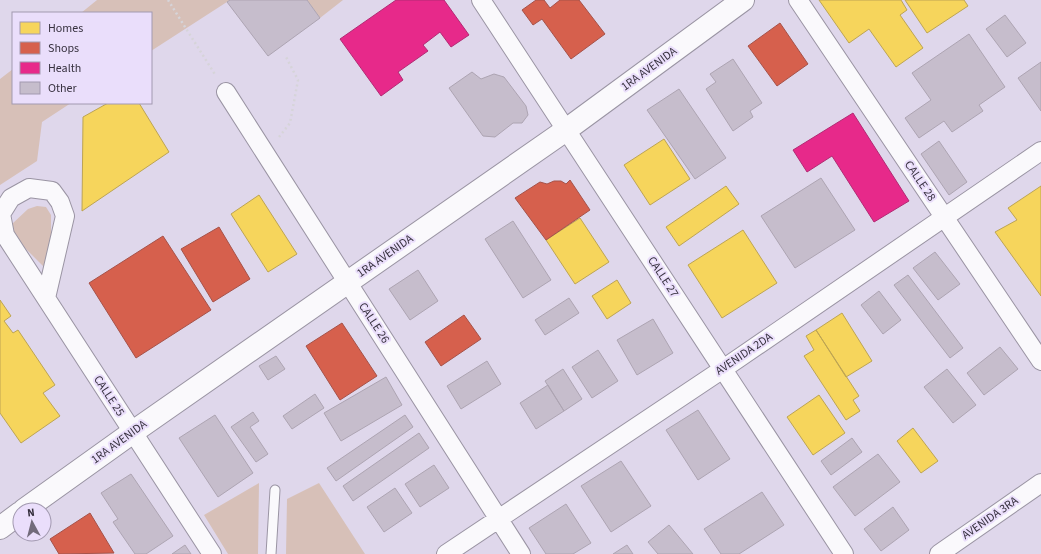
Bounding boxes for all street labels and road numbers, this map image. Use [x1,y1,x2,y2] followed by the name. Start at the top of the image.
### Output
[618,43,681,95] street label: 1RA AVENIDA
[900,157,940,205] street label: CALLE 28
[353,230,417,282] street label: 1RA AVENIDA
[643,253,683,301] street label: CALLE 27
[354,299,394,347] street label: CALLE 26
[712,328,776,379] street label: AVENIDA 2DA
[89,372,129,420] street label: CALLE 25
[88,416,151,468] street label: 1RA AVENIDA
[958,492,1022,544] street label: AVENIDA 3RA

